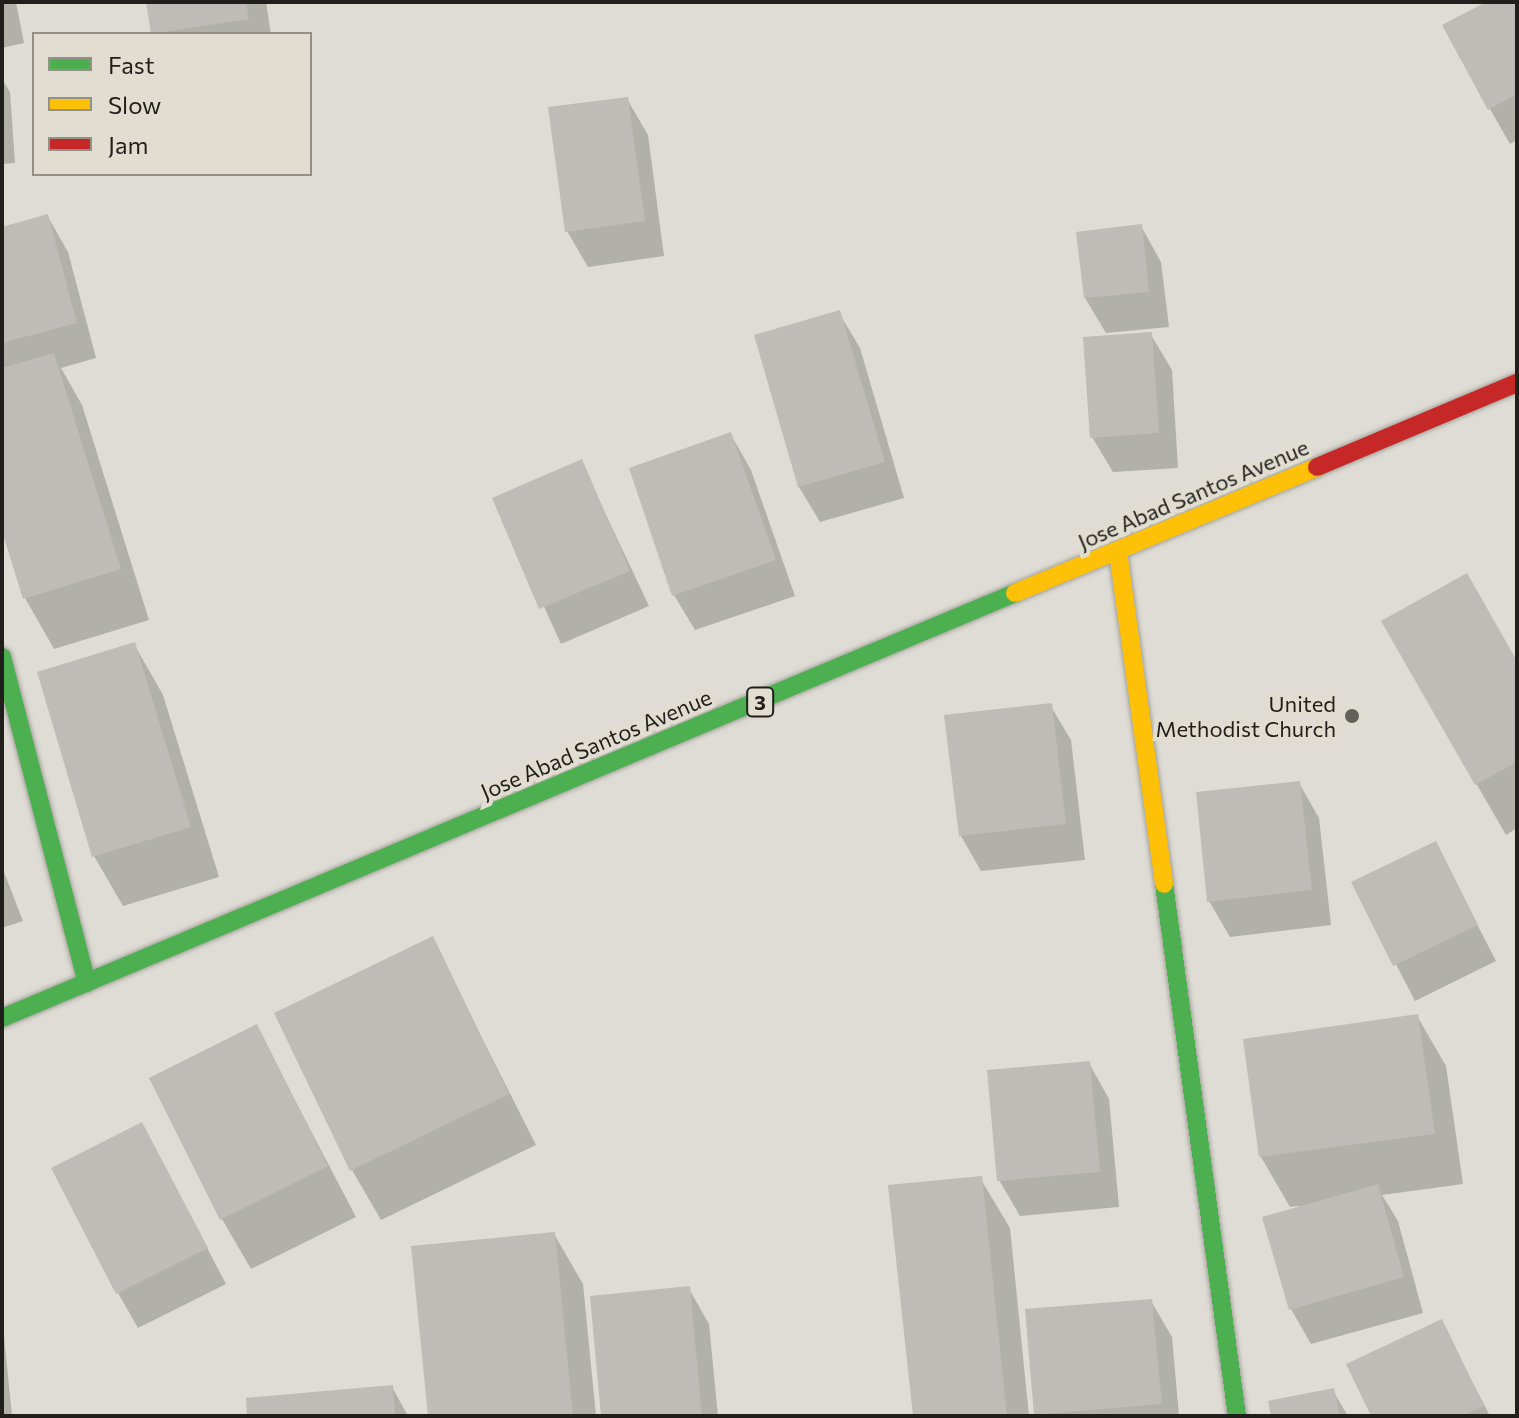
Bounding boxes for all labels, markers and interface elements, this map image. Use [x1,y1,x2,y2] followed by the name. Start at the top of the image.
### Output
[32,32,312,176] legend
[108,50,155,79] text: Fast
[108,90,161,119] text: Slow
[108,130,148,159] text: Jam
[1074,433,1312,555] street label: Jose Abad Santos Avenue
[477,683,715,805] street label: Jose Abad Santos Avenue
[746,686,774,718] road number: 3
[1155,690,1336,742] place label: United Methodist Church
[1343,707,1361,725] marker: United Methodist Church

